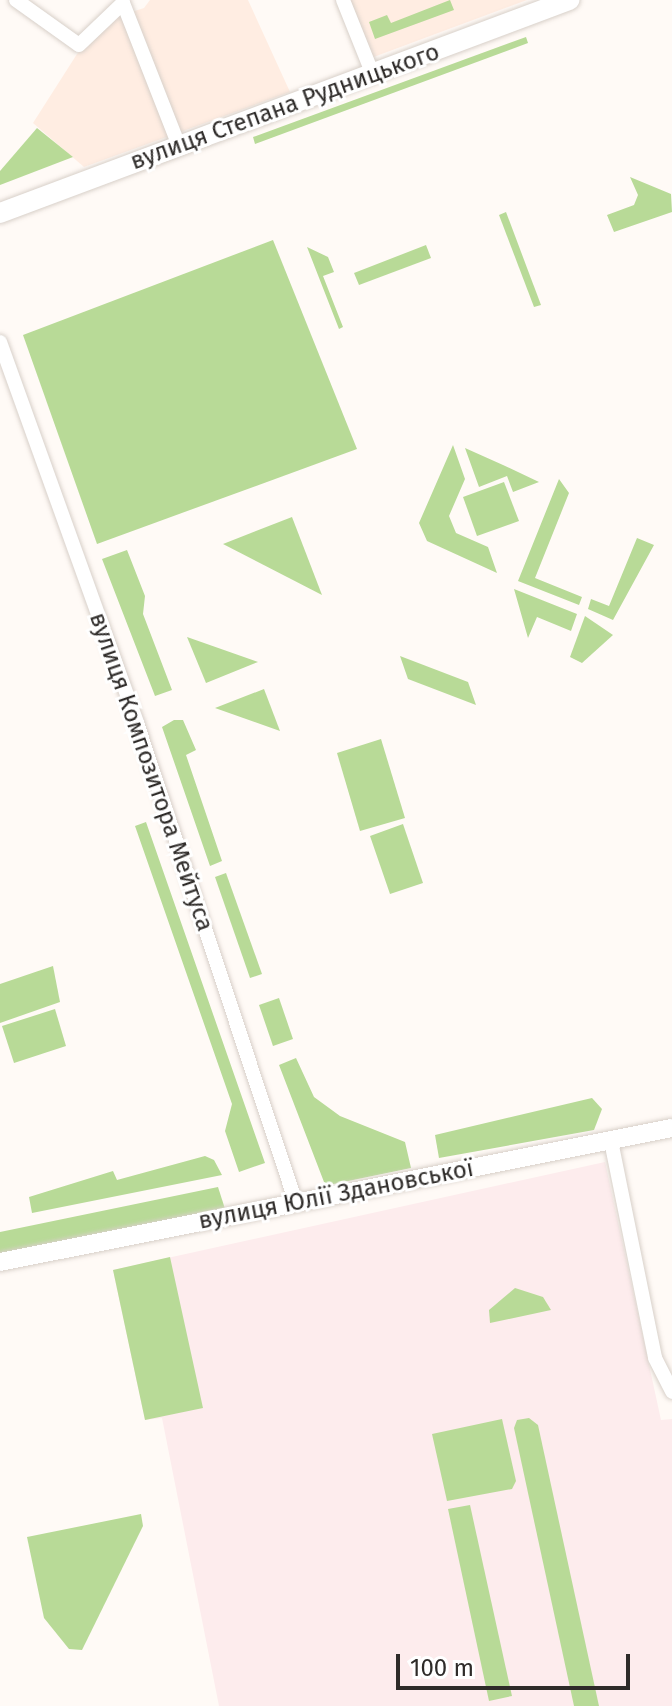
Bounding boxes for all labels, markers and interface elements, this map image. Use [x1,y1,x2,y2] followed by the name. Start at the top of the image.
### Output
[127,38,443,176] street label: вулиця Степана Рудницького
[83,609,219,935] street label: вулиця Композитора Мейтуса
[196,1154,476,1236] street label: вулиця Юлії Здановської
[400,1638,634,1688] scale bar
[410,1654,474,1682] text: 100 m

